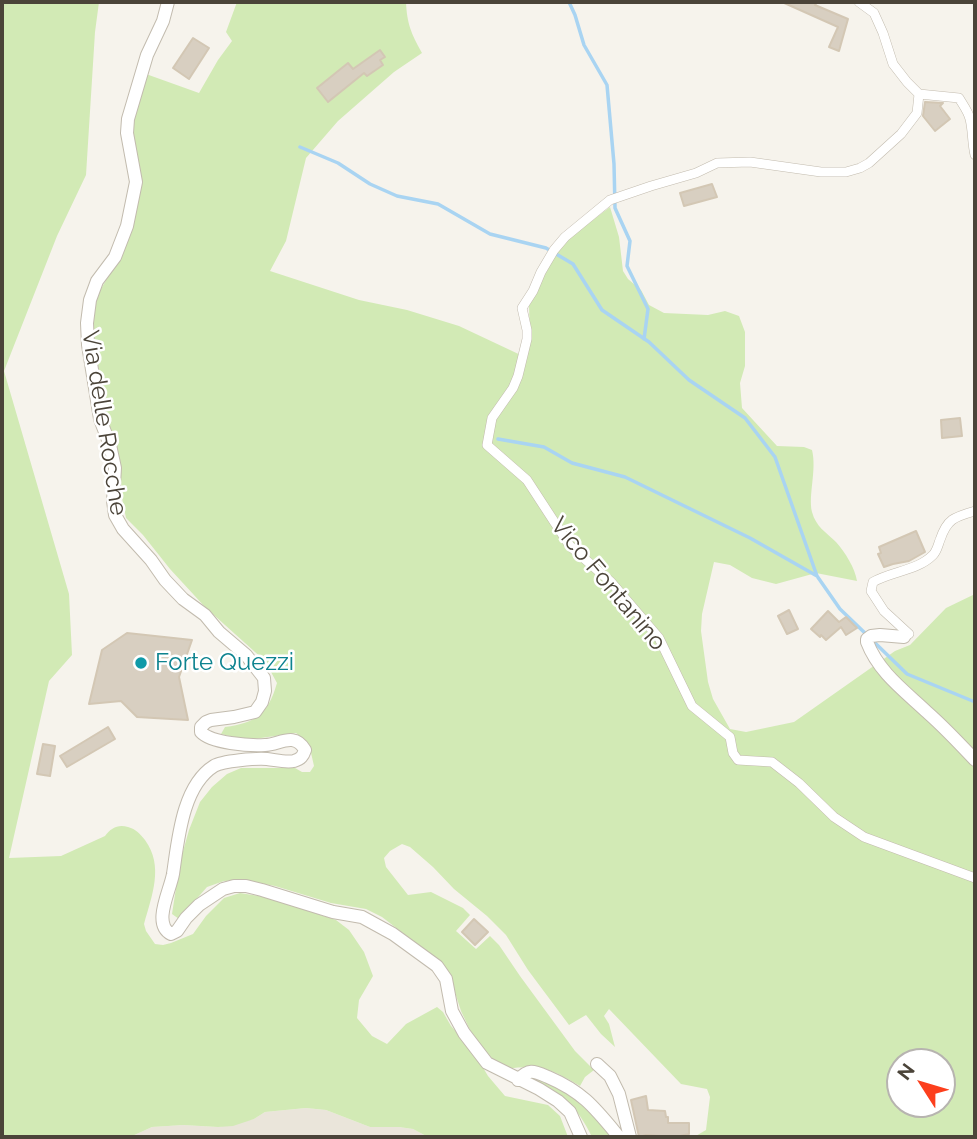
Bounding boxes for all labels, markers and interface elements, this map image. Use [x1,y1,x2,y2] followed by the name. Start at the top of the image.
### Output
[75,328,133,518] street label: Via delle Rocche
[544,512,672,656] street label: Vico Fontanino
[155,649,294,677] place label: Forte Quezzi
[133,655,149,671] marker: Forte Quezzi
[886,1048,956,1118] north arrow
[893,1059,919,1084] text: N

